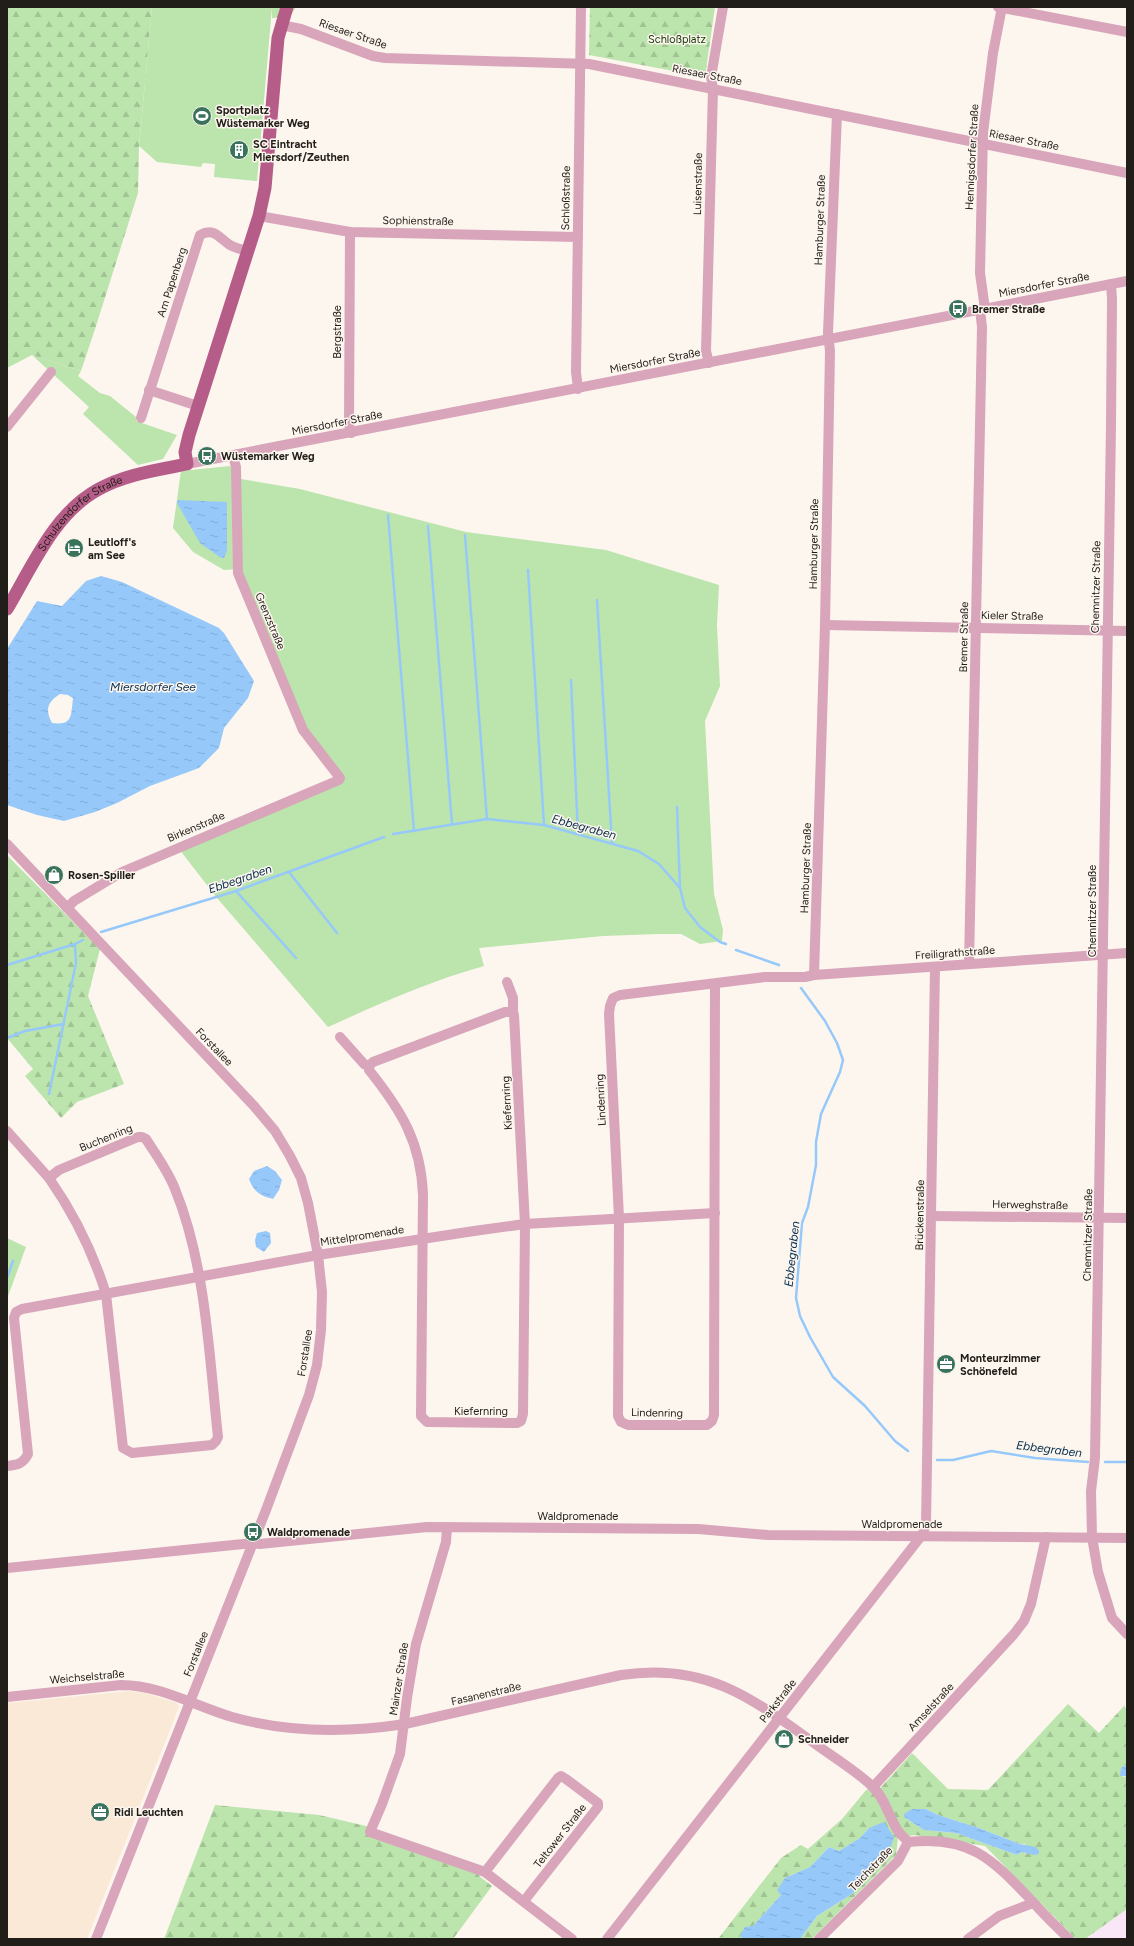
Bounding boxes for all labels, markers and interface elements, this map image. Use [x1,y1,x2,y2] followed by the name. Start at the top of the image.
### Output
[317,16,389,52] street label: Riesaer Straße
[648,33,706,46] park label: Schloßplatz
[671,62,743,88] street label: Riesaer Straße
[216,104,310,130] place label: Sportplatz Wüstemarker Weg
[963,104,981,210] street label: Hennigsdorfer Straße
[191,105,213,127] sports icon: Sportplatz Wüstemarker Weg
[988,127,1060,153] street label: Riesaer Straße
[253,138,349,164] place label: SC Eintracht Miersdorf/Zeuthen
[228,139,250,161] building icon: SC Eintracht Miersdorf/Zeuthen
[691,153,705,215] street label: Luisenstraße
[559,166,573,230] street label: Schloßstraße
[812,174,828,266] street label: Hamburger Straße
[382,214,454,228] street label: Sophienstraße
[155,245,189,319] street label: Am Papenberg
[998,270,1090,300] street label: Miersdorfer Straße
[947,298,969,320] bus stop icon: Bremer Straße
[972,303,1045,316] place label: Bremer Straße
[331,305,344,359] street label: Bergstraße
[609,346,701,376] street label: Miersdorfer Straße
[291,408,383,438] street label: Miersdorfer Straße
[196,445,218,467] bus stop icon: Wüstemarker Weg
[221,450,315,463] place label: Wüstemarker Weg
[35,473,124,554] street label: Schulzendorfer Straße
[807,498,821,590] street label: Hamburger Straße
[88,536,136,562] place label: Leutloff's am See
[63,537,85,559] hotel icon: Leutloff's am See
[1089,541,1103,633] street label: Chemnitzer Straße
[252,591,288,651] street label: Grenzstraße
[957,602,971,672] street label: Bremer Straße
[981,609,1043,623] street label: Kieler Straße
[110,680,196,694] water label: Miersdorfer See
[165,809,227,845] street label: Birkenstraße
[550,812,618,842] water label: Ebbegraben
[798,822,814,914] street label: Hamburger Straße
[206,861,274,896] water label: Ebbegraben
[43,864,65,886] shop icon: Rosen-Spiller
[1086,865,1099,957] street label: Chemnitzer Straße
[68,869,136,882] place label: Rosen-Spiller
[915,944,995,962] street label: Freiligrathstraße
[193,1025,235,1069] street label: Forstallee
[593,1074,609,1126] street label: Lindenring
[499,1076,515,1130] street label: Kiefernring
[78,1121,134,1155] street label: Buchenring
[913,1180,927,1250] street label: Brückenstraße
[1081,1189,1095,1281] street label: Chemnitzer Straße
[992,1198,1068,1212] street label: Herweghstraße
[782,1220,802,1288] water label: Ebbegraben
[319,1223,405,1249] street label: Mittelpromenade
[295,1328,315,1378] street label: Forstallee
[960,1352,1041,1378] place label: Monteurzimmer Schönefeld
[935,1353,957,1375] office icon: Monteurzimmer Schönefeld
[454,1405,508,1418] street label: Kiefernring
[631,1406,683,1420] street label: Lindenring
[1015,1438,1083,1460] water label: Ebbegraben
[538,1510,618,1523] street label: Waldpromenade
[862,1518,942,1531] street label: Waldpromenade
[242,1521,264,1543] bus stop icon: Waldpromenade
[267,1526,350,1539] place label: Waldpromenade
[181,1629,211,1679] street label: Forstallee
[387,1641,411,1717] street label: Mainzer Straße
[49,1667,125,1687] street label: Weichselstraße
[757,1677,799,1725] street label: Parkstraße
[450,1680,522,1708] street label: Fasanenstraße
[905,1680,957,1734] street label: Amselstraße
[773,1728,795,1750] shop icon: Schneider
[798,1733,850,1746] place label: Schneider
[89,1801,111,1823] office icon: Ridi Leuchten
[531,1801,589,1871] street label: Teltower Straße
[114,1806,183,1819] place label: Ridi Leuchten
[847,1844,895,1894] street label: Teichstraße

